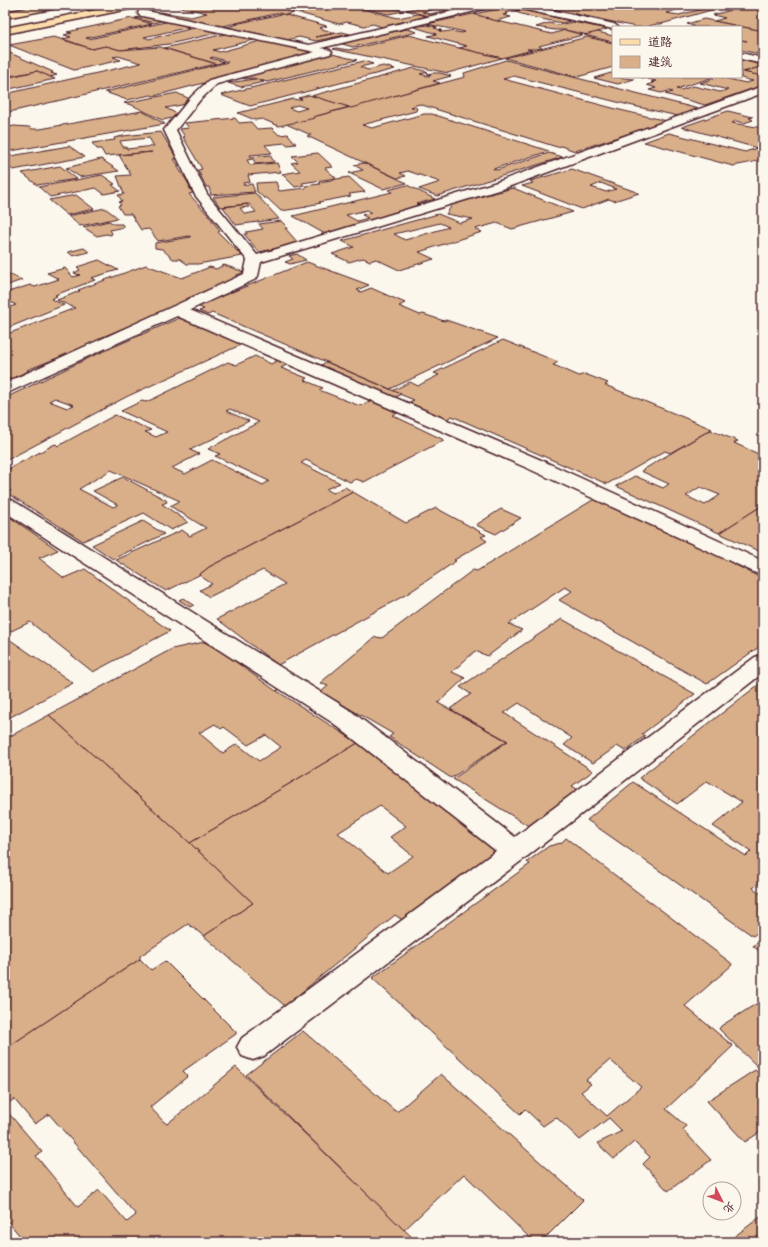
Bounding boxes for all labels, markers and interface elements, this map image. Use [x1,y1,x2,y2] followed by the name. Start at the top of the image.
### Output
[612,26,742,78] legend
[648,31,672,53] text: 道路
[648,51,672,73] text: 建筑
[702,1181,742,1221] north arrow
[718,1197,740,1218] text: 北

